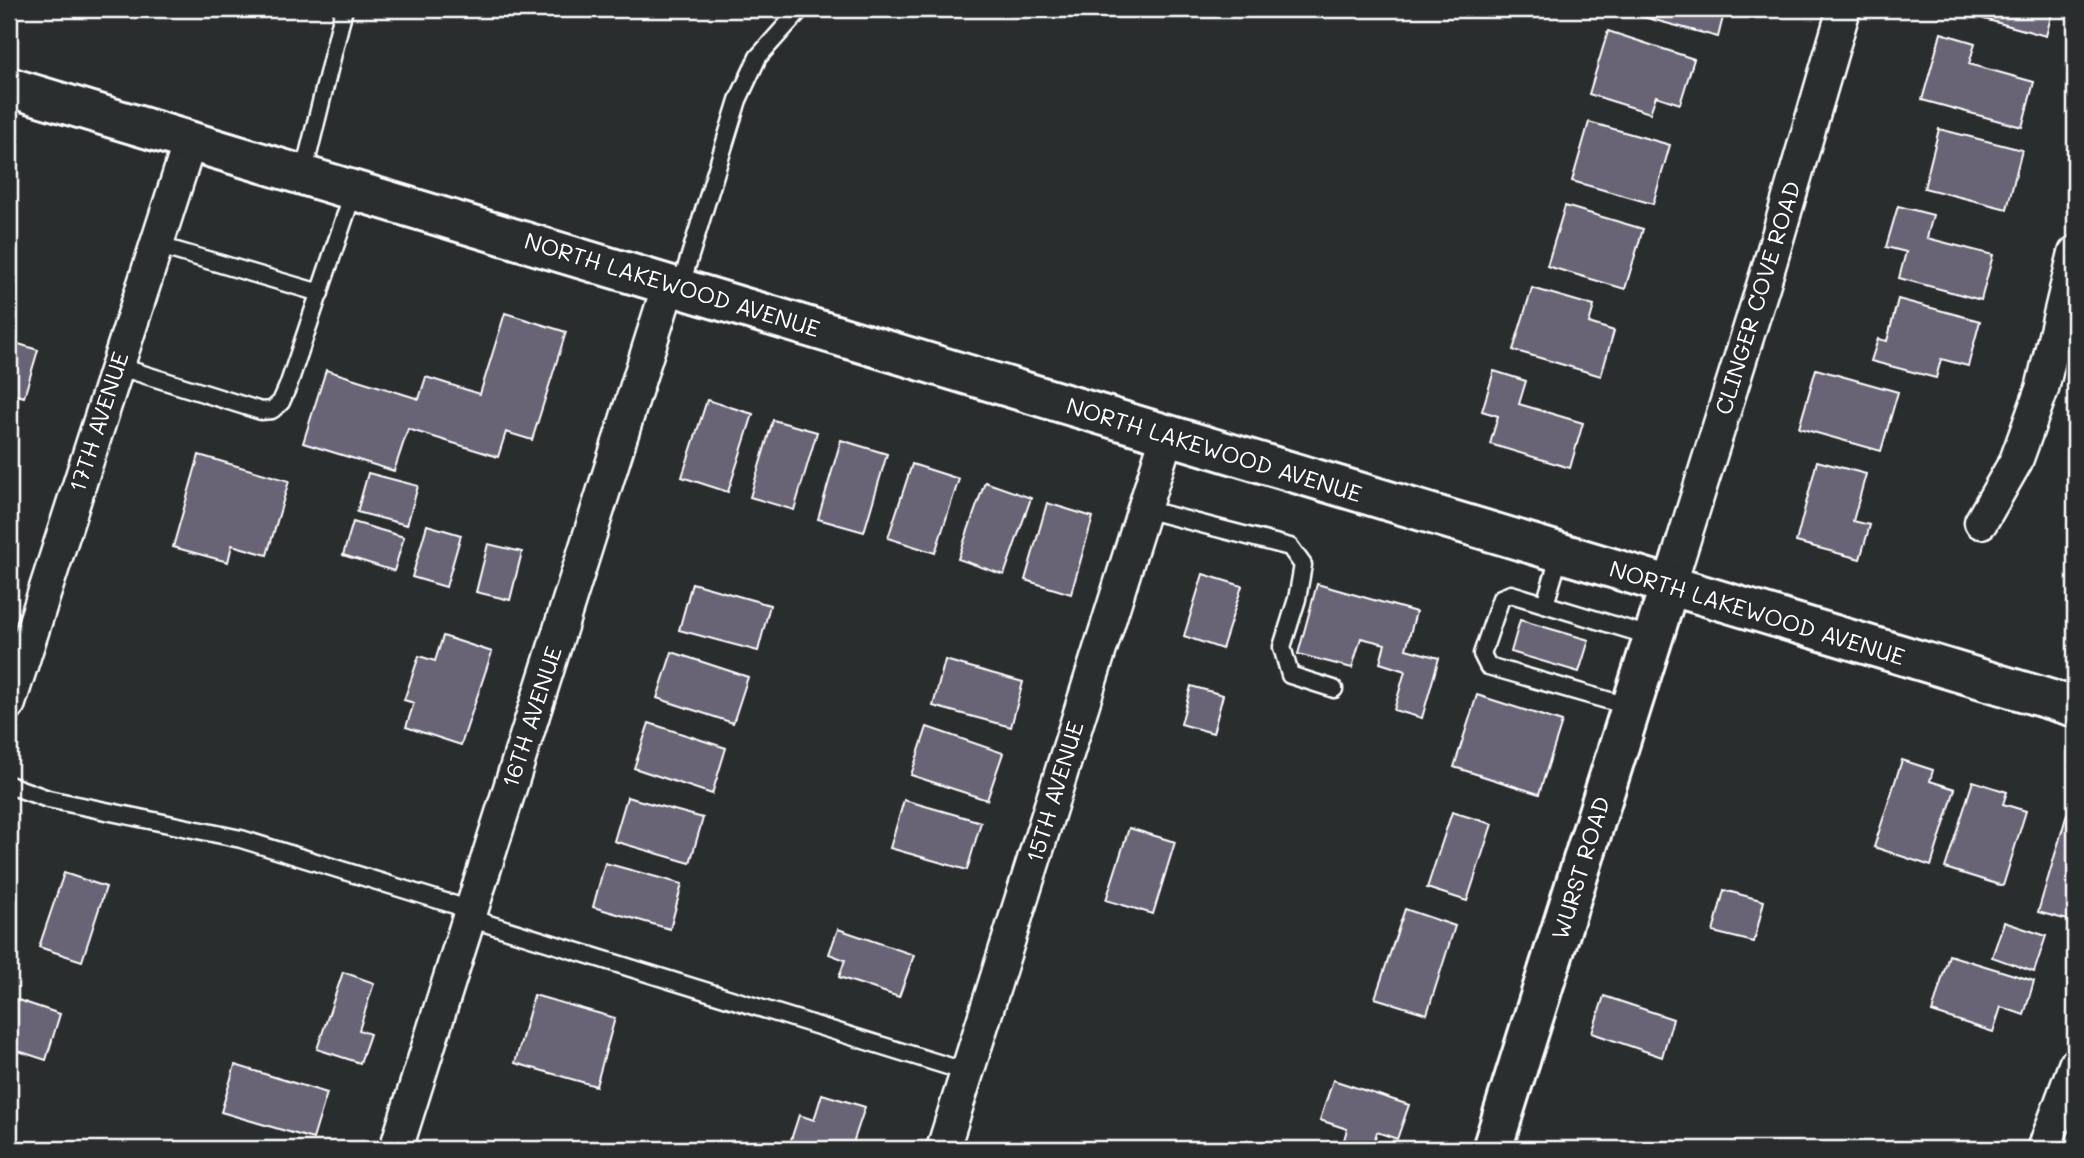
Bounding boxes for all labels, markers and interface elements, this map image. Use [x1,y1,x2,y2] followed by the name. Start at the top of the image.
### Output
[1707,177,1807,418] street label: CLINGER COVE ROAD
[521,225,824,343] street label: NORTH LAKEWOOD AVENUE
[61,348,135,496] street label: 17TH AVENUE
[1063,390,1366,508] street label: NORTH LAKEWOOD AVENUE
[1606,553,1909,671] street label: NORTH LAKEWOOD AVENUE
[494,642,568,791] street label: 16TH AVENUE
[1018,717,1090,866] street label: 15TH AVENUE
[1544,793,1616,943] street label: WURST ROAD

